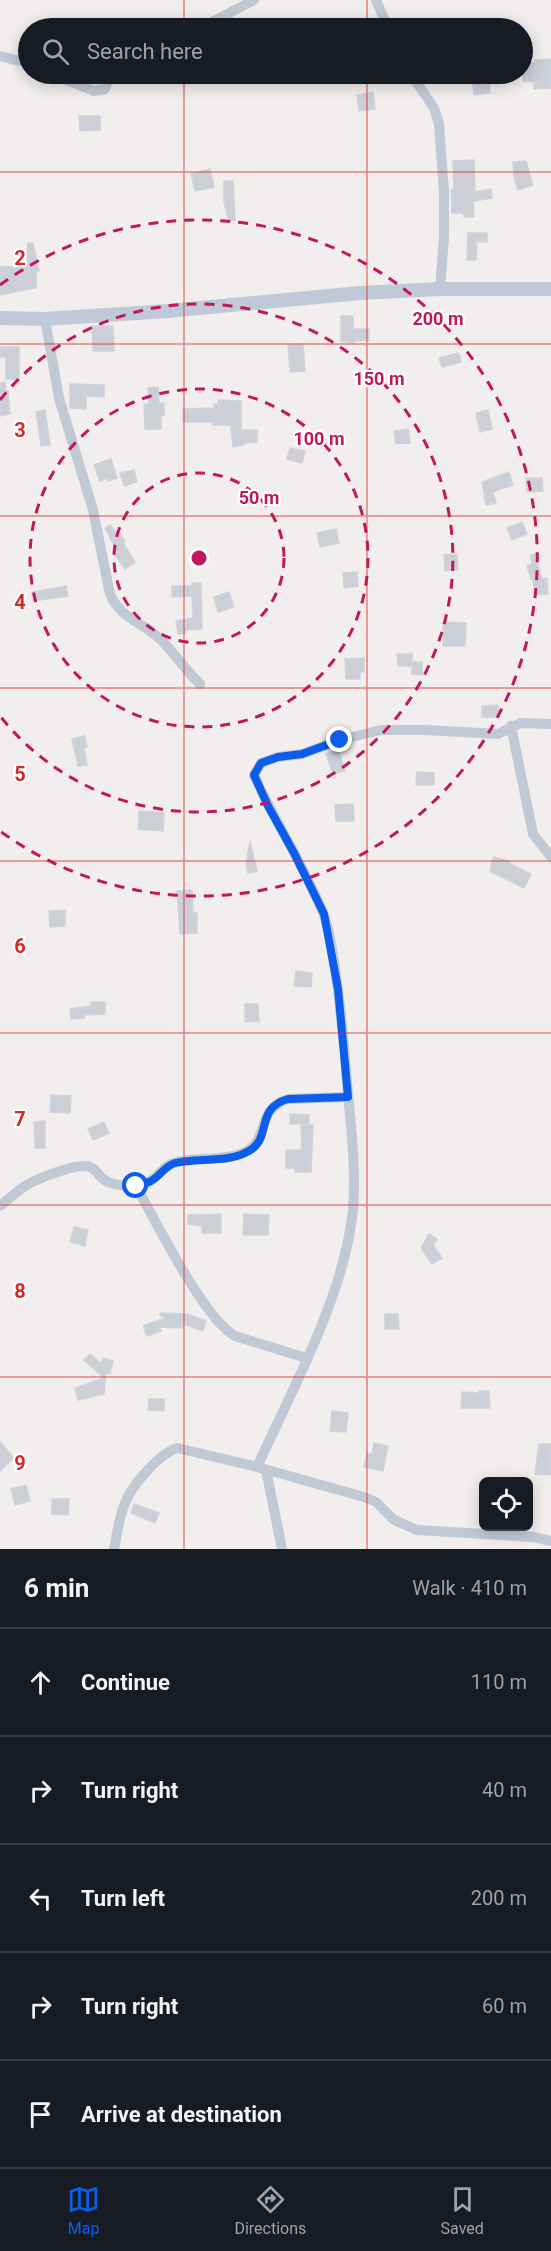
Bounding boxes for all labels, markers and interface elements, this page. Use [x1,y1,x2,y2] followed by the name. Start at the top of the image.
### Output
[18,18,533,84] search box
[39,35,72,68] icon: search
[87,39,203,64] text: Search here
[14,246,26,270] text: 2
[412,308,464,329] text: 200 m
[353,368,405,389] text: 150 m
[14,418,26,442] text: 3
[293,428,345,449] text: 100 m
[239,487,279,508] text: 50 m
[189,548,209,568] centre of rings
[14,590,26,614] text: 4
[326,726,352,752] route end
[14,762,26,786] text: 5
[14,934,26,958] text: 6
[14,1107,26,1131] text: 7
[122,1172,148,1198] route start
[14,1279,26,1303] text: 8
[14,1451,26,1475] text: 9
[479,1477,533,1531] map controls
[479,1477,533,1531] button: locate
[24,1573,89,1603] text: 6 min
[412,1576,527,1600] text: Walk · 410 m
[24,1666,57,1699] icon: ahead
[81,1670,170,1695] text: Continue
[471,1670,527,1694] text: 110 m
[24,1774,57,1807] icon: right
[81,1778,178,1803] text: Turn right
[482,1778,527,1802] text: 40 m
[24,1882,57,1915] icon: left
[81,1886,165,1911] text: Turn left
[471,1886,527,1910] text: 200 m
[24,1990,57,2023] icon: right
[81,1994,178,2019] text: Turn right
[482,1994,527,2018] text: 60 m
[24,2098,57,2131] icon: arrive
[81,2102,282,2127] text: Arrive at destination
[67,2183,100,2238] tab: Map
[234,2183,306,2238] tab: Directions
[441,2183,484,2238] tab: Saved

